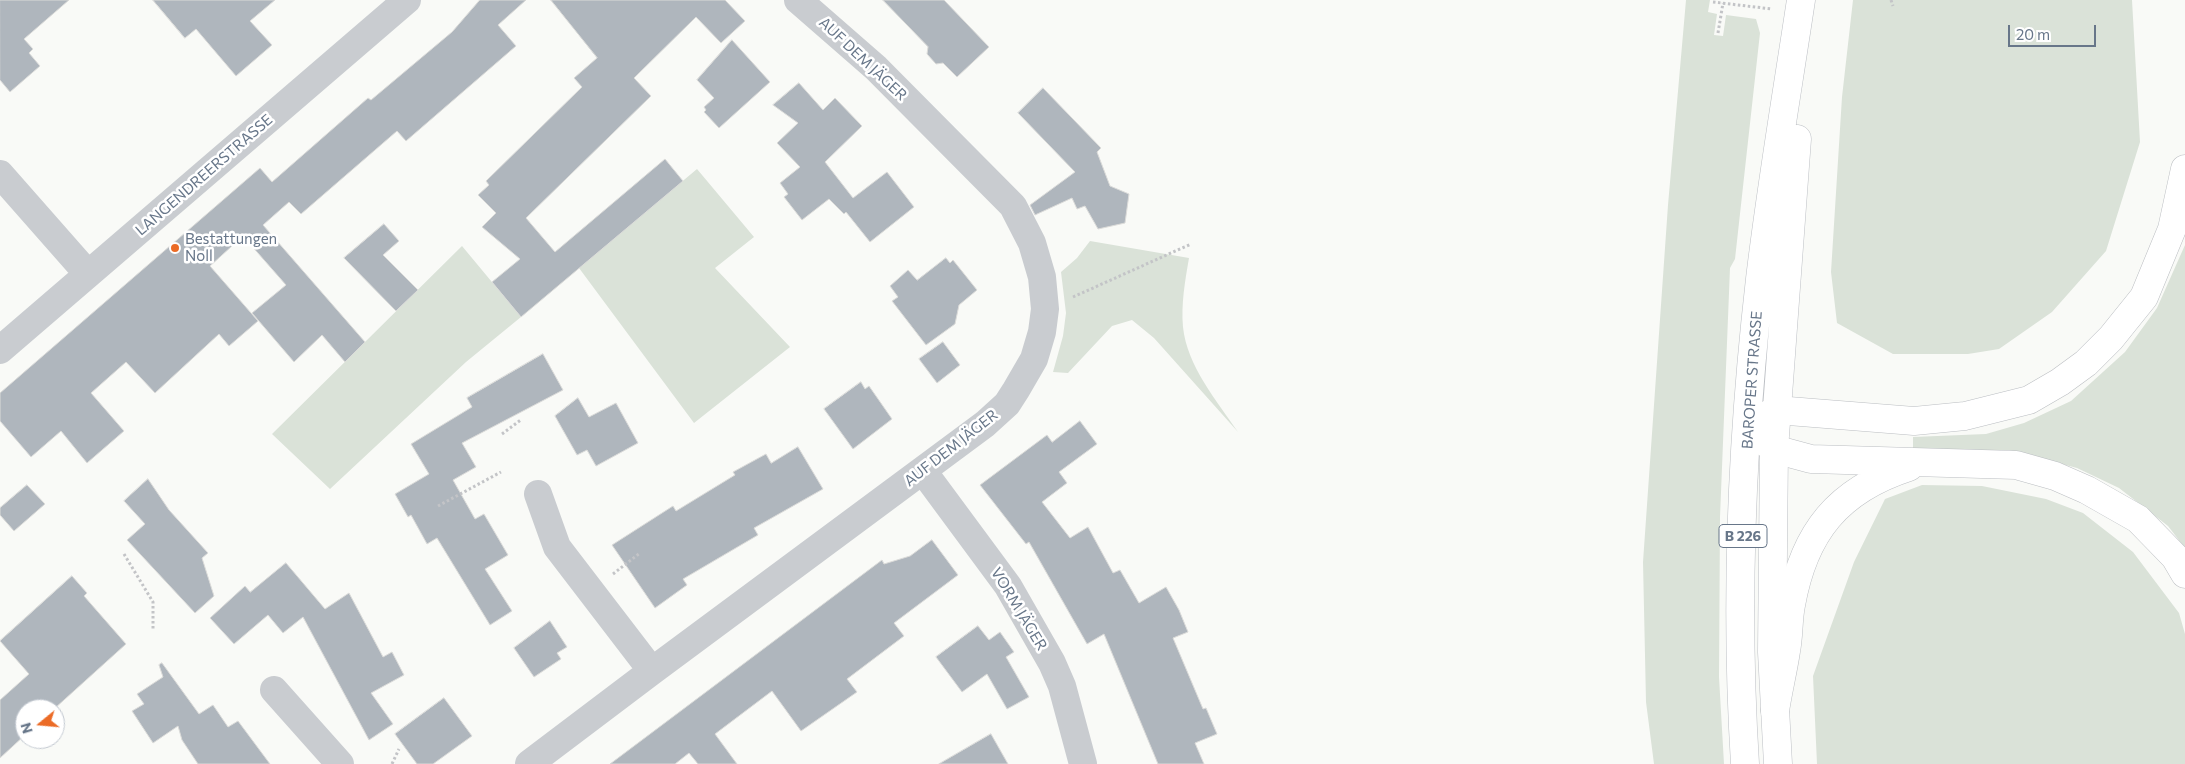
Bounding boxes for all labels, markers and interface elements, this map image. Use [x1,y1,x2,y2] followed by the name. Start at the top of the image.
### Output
[815,14,911,104] street label: AUF DEM JÄGER
[2010,15,2098,47] scale bar
[2016,25,2050,43] text: 20 m
[132,111,276,239] street label: LANGENDREERSTRASSE
[185,230,277,265] place label: Bestattungen Noll
[169,242,181,254] marker: Bestattungen Noll
[1738,310,1766,450] street label: BAROPER STRASSE
[901,406,1001,490] street label: AUF DEM JÄGER
[1719,524,1767,548] road number: B 226
[987,564,1051,654] street label: VORM JÄGER
[15,699,65,749] north arrow
[16,721,36,736] text: N

